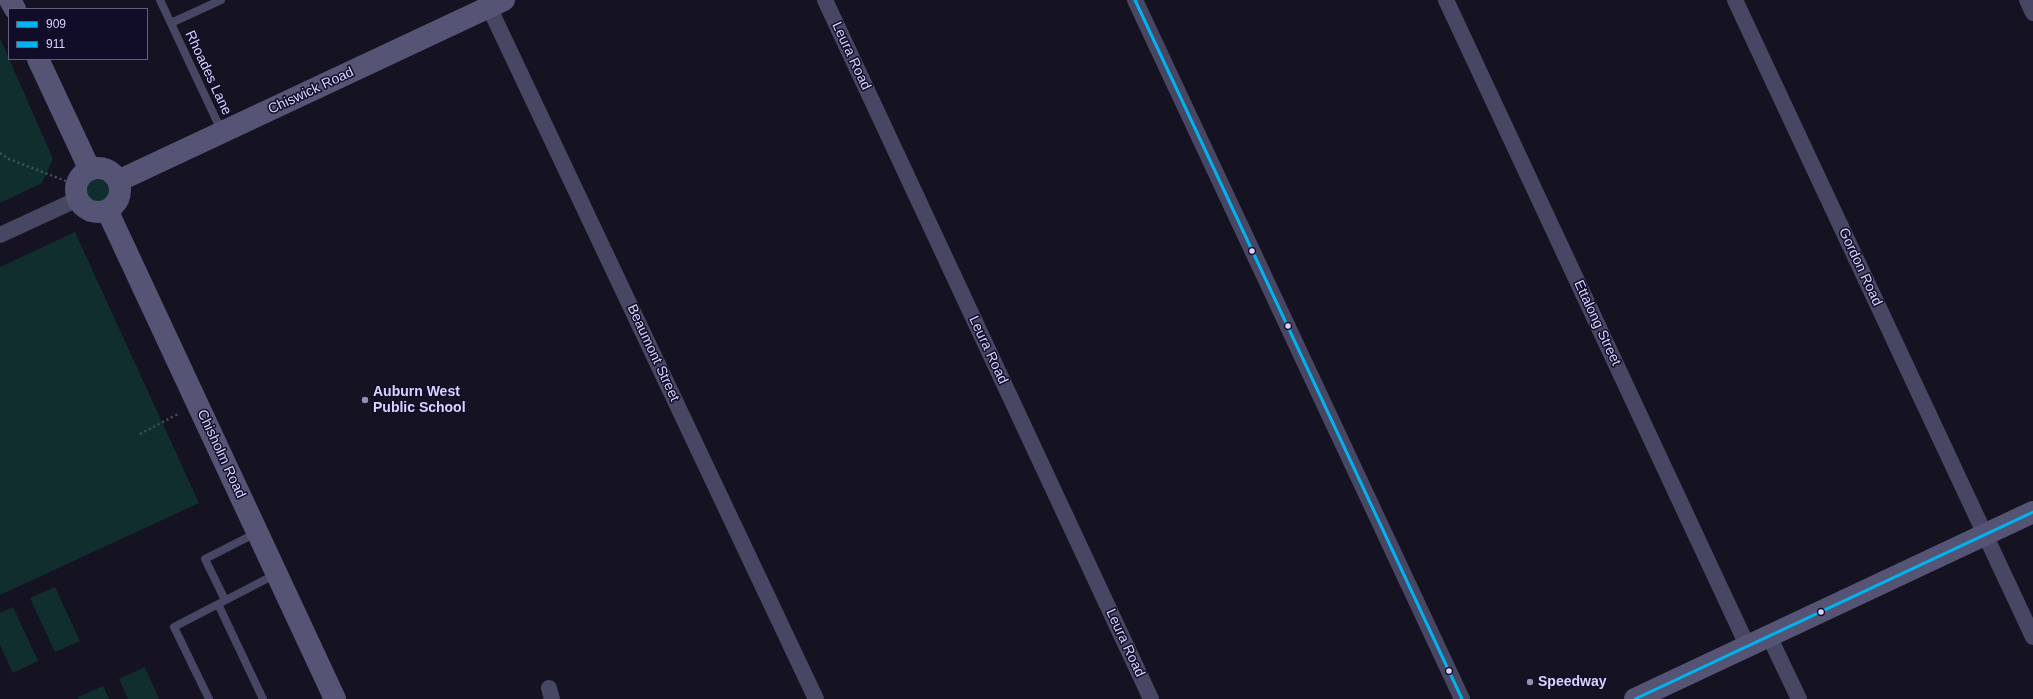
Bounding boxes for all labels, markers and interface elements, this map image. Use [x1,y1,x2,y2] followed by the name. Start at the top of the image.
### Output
[8,8,148,60] legend
[46,17,66,31] text: 909
[828,19,874,93] street label: Leura Road
[181,28,235,118] street label: Rhoades Lane
[46,37,65,51] text: 911
[265,64,357,118] street label: Chiswick Road
[1835,225,1885,309] street label: Gordon Road
[1247,246,1257,256] unlabelled marker
[1570,277,1624,369] street label: Ettalong Street
[623,302,683,404] street label: Beaumont Street
[965,313,1011,387] street label: Leura Road
[1283,321,1293,331] unlabelled marker
[373,384,466,416] place label: Auburn West Public School
[360,395,370,405] marker: Auburn West Public School
[193,407,249,501] street label: Chisholm Road
[1102,606,1148,680] street label: Leura Road
[1816,607,1826,617] unlabelled marker
[1444,666,1454,676] unlabelled marker
[1538,674,1606,690] place label: Speedway
[1525,677,1535,687] marker: Speedway

